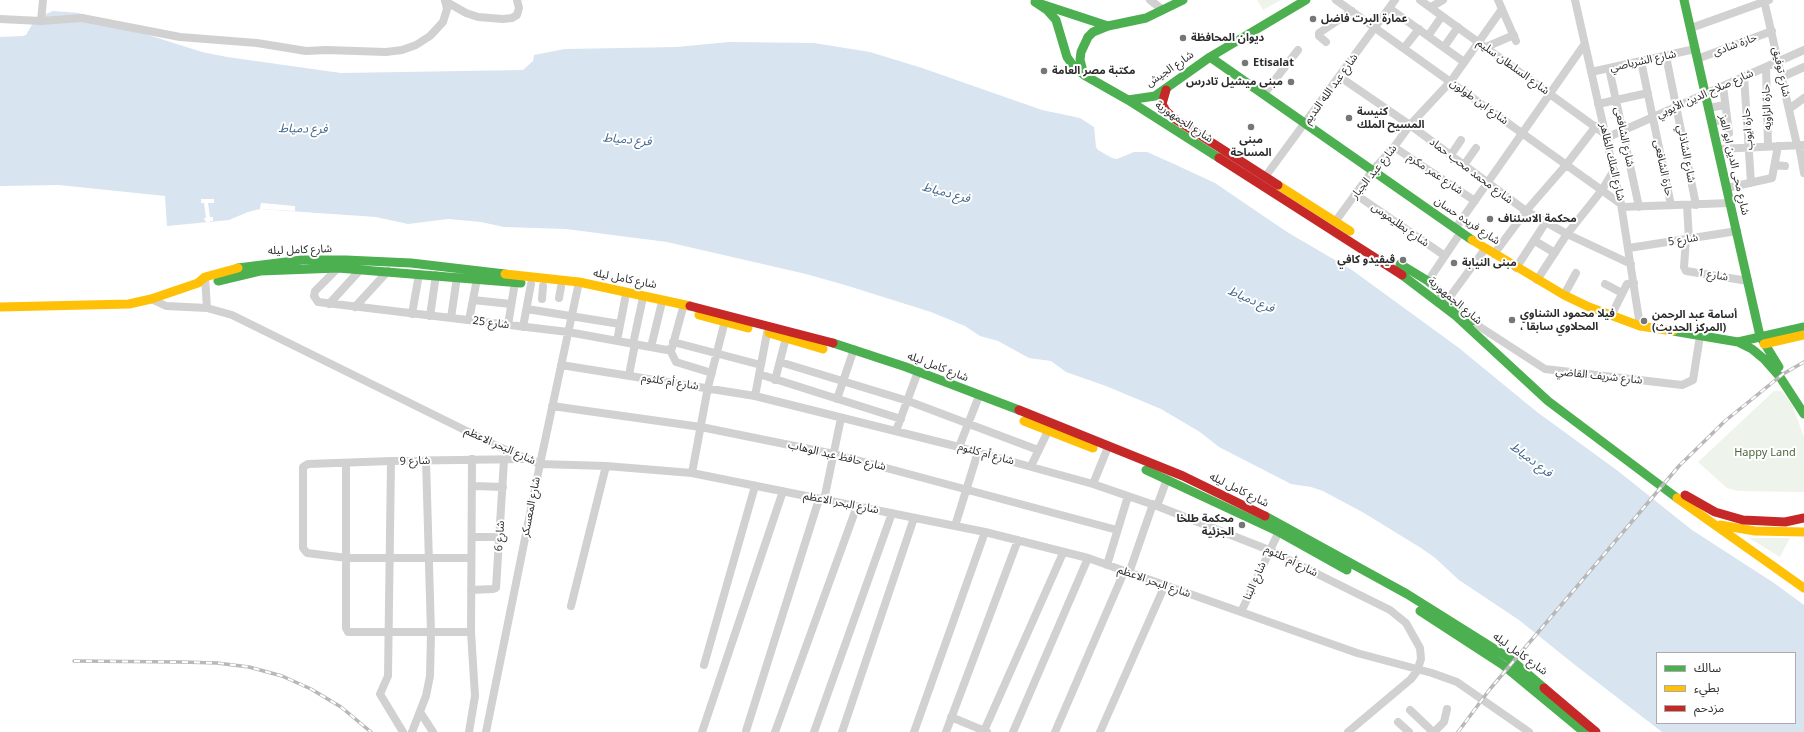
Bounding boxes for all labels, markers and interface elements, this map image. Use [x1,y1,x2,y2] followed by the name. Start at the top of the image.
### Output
[1321,12,1408,26] place label: عمارة البرت فاضل
[1308,14,1318,24] marker: عمارة البرت فاضل
[1191,31,1264,45] place label: ديوان المحافظة
[1711,31,1759,59] street label: حارة شادى
[1178,33,1188,43] marker: ديوان المحافظة
[1474,36,1552,98] street label: شارع السلطان سليم
[1769,46,1793,98] street label: شارع توفيق
[1144,48,1196,90] street label: شارع الجيش
[1609,48,1677,74] street label: شارع الشرباصي
[1301,51,1361,127] street label: شارع عبد الله النديم
[1253,56,1294,70] place label: Etisalat
[1240,58,1250,68] marker: Etisalat
[1052,64,1135,78] place label: مكتبة مصر العامة
[1039,66,1049,76] marker: مكتبة مصر العامة
[1654,67,1756,121] street label: شارع صلاح الدين الأيوبي
[1186,75,1283,89] place label: مبنى ميشيل تادرس
[1447,76,1511,128] street label: شارع ابن طولون
[1286,77,1296,87] marker: مبنى ميشيل تادرس
[1760,84,1774,130] street label: حارة الزاويه
[1153,98,1215,146] street label: شارع الجمهورية
[1357,105,1424,131] place label: كنيسة المسيح الملك
[1611,106,1637,168] street label: شارع الشافعى
[1740,107,1756,151] street label: حارة ايوب
[1344,113,1354,123] marker: كنيسة المسيح الملك
[1716,113,1752,217] street label: شارع محى الدين ابو العز
[278,121,328,137] water label: فرع دمياط
[1246,122,1256,132] marker: مبنى المساحة
[1597,122,1627,202] street label: شارع الملك الظاهر
[1674,124,1698,184] street label: شارع الشاذلي
[602,131,652,149] water label: فرع دمياط
[1231,133,1271,159] place label: مبنى المساحة
[1427,135,1515,207] street label: شارع محمد محب حماد
[1651,139,1675,197] street label: حارة الشافعى
[1348,142,1400,202] street label: شارع عبد الجبار
[1405,151,1465,197] street label: شارع عمر مكرم
[921,180,971,206] water label: فرع دمياط
[1432,194,1502,248] street label: شارع فريده حسان
[1369,200,1431,250] street label: شارع بطليموس
[1498,212,1577,226] place label: محكمة الاسئناف
[1485,214,1495,224] marker: محكمة الاسئناف
[1667,231,1699,249] street label: شارع 5
[268,242,332,258] street label: شارع كامل ليله
[1337,253,1395,267] place label: ڤيڤيدو كافي
[1398,255,1408,265] marker: ڤيڤيدو كافي
[1462,256,1517,270] place label: مبنى النيابة
[1449,258,1459,268] marker: مبنى النيابة
[592,266,658,292] street label: شارع كامل ليله
[1697,266,1729,284] street label: شارع 1
[1425,275,1485,327] street label: شارع الجمهورية
[1226,284,1276,316] water label: فرع دمياط
[1520,307,1615,333] place label: فيلا محمود الشناوي ، المحلاوي سابقا
[1652,308,1737,334] place label: أسامة عبد الرحمن (المركز الحديث)
[472,314,510,332] street label: شارع 25
[1507,315,1517,325] marker: فيلا محمود الشناوي ، المحلاوي سابقا
[1639,316,1649,326] marker: أسامة عبد الرحمن (المركز الحديث)
[906,349,970,385] street label: شارع كامل ليله
[1555,365,1643,387] street label: شارع شريف القاضي
[641,371,699,393] street label: شارع أم كلثوم
[462,424,538,468] street label: شارع البحر الاعظم
[787,438,887,474] street label: شارع حافظ عبد الوهاب
[957,440,1015,468] street label: شارع أم كلثوم
[1507,440,1555,480] water label: فرع دمياط
[1734,446,1796,460] park label: Happy Land
[399,454,431,468] street label: شارع 9
[1207,470,1271,510] street label: شارع كامل ليله
[519,476,543,538] street label: شارع المعسكر
[802,489,880,517] street label: شارع البحر الاعظم
[1176,512,1234,538] place label: محكمة طلخا الجزئية
[492,520,508,552] street label: شارع 6
[1237,520,1247,530] marker: محكمة طلخا الجزئية
[1262,542,1320,580] street label: شارع أم كلثوم
[1241,560,1269,602] street label: شارع البنا
[1116,563,1192,601] street label: شارع البحر الاعظم
[1490,630,1550,678] street label: شارع كامل ليله
[1656,652,1796,724] legend
[1694,659,1721,676] text: سالك
[1694,679,1720,696] text: بطيء
[1694,699,1724,716] text: مزدحم

